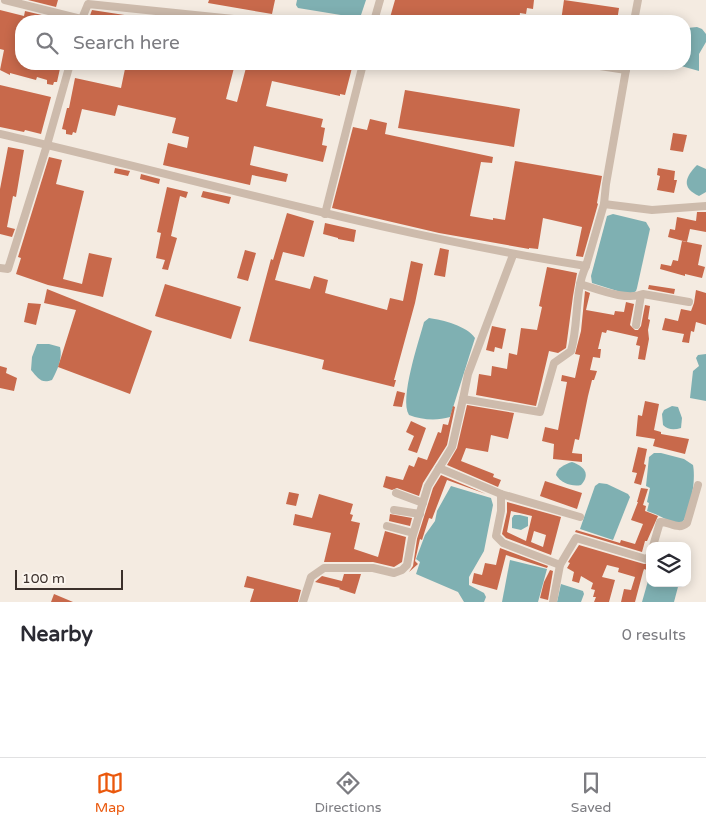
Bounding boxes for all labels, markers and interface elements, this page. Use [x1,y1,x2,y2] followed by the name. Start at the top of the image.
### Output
[15,15,691,70] search box
[33,29,61,57] icon: search
[73,32,180,54] text: Search here
[646,542,691,587] map controls
[646,542,691,587] button: layers
[15,567,122,590] scale bar
[22,570,65,587] text: 100 m
[20,622,93,647] text: Nearby
[622,625,686,645] text: 0 results
[95,769,125,816] tab: Map
[314,769,381,816] tab: Directions
[571,769,611,816] tab: Saved

